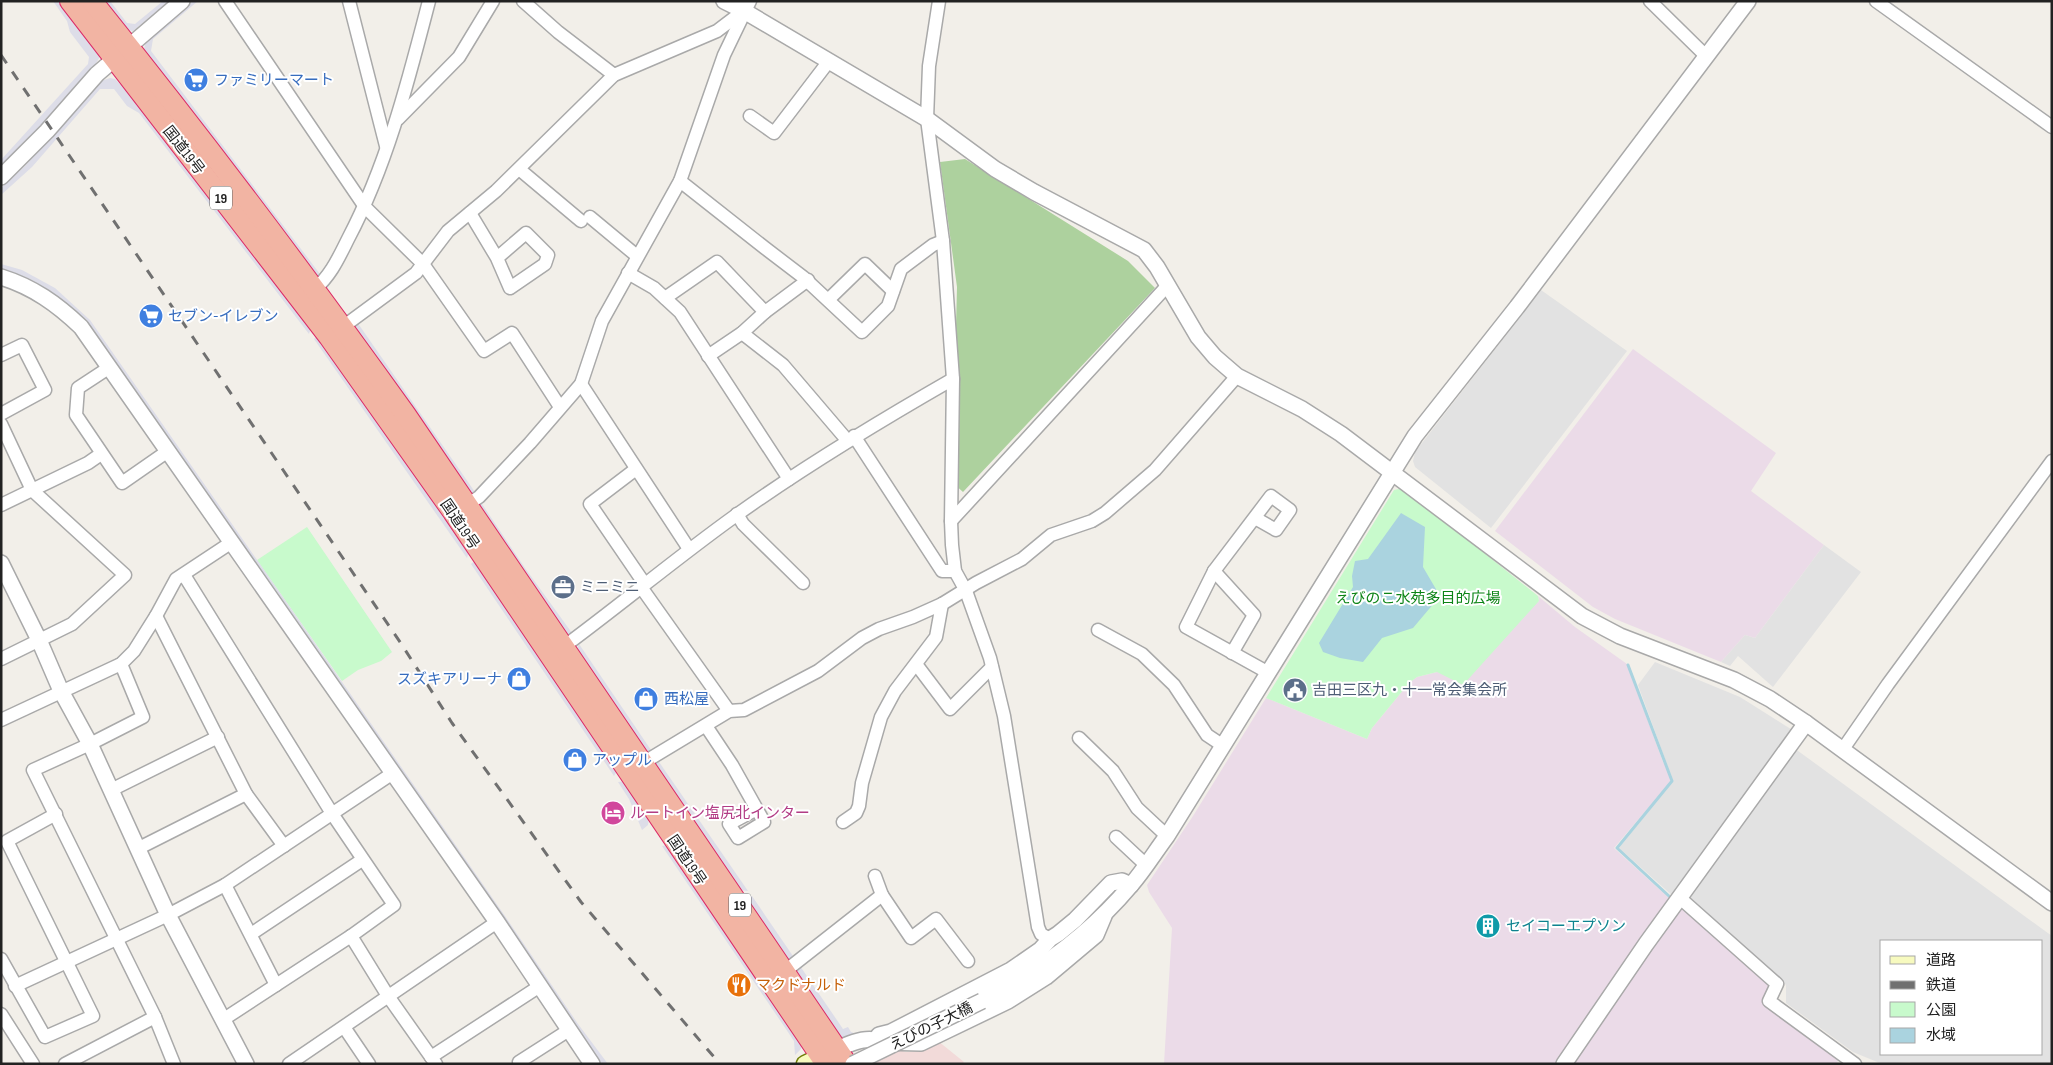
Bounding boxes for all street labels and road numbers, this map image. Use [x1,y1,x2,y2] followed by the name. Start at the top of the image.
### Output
[159,122,209,179] street label: 国道19号
[210,187,232,210] road number: 19
[436,495,483,553] street label: 国道19号
[663,831,710,889] street label: 国道19号
[729,894,751,916] road number: 19
[887,998,976,1055] street label: えびの子大橋

